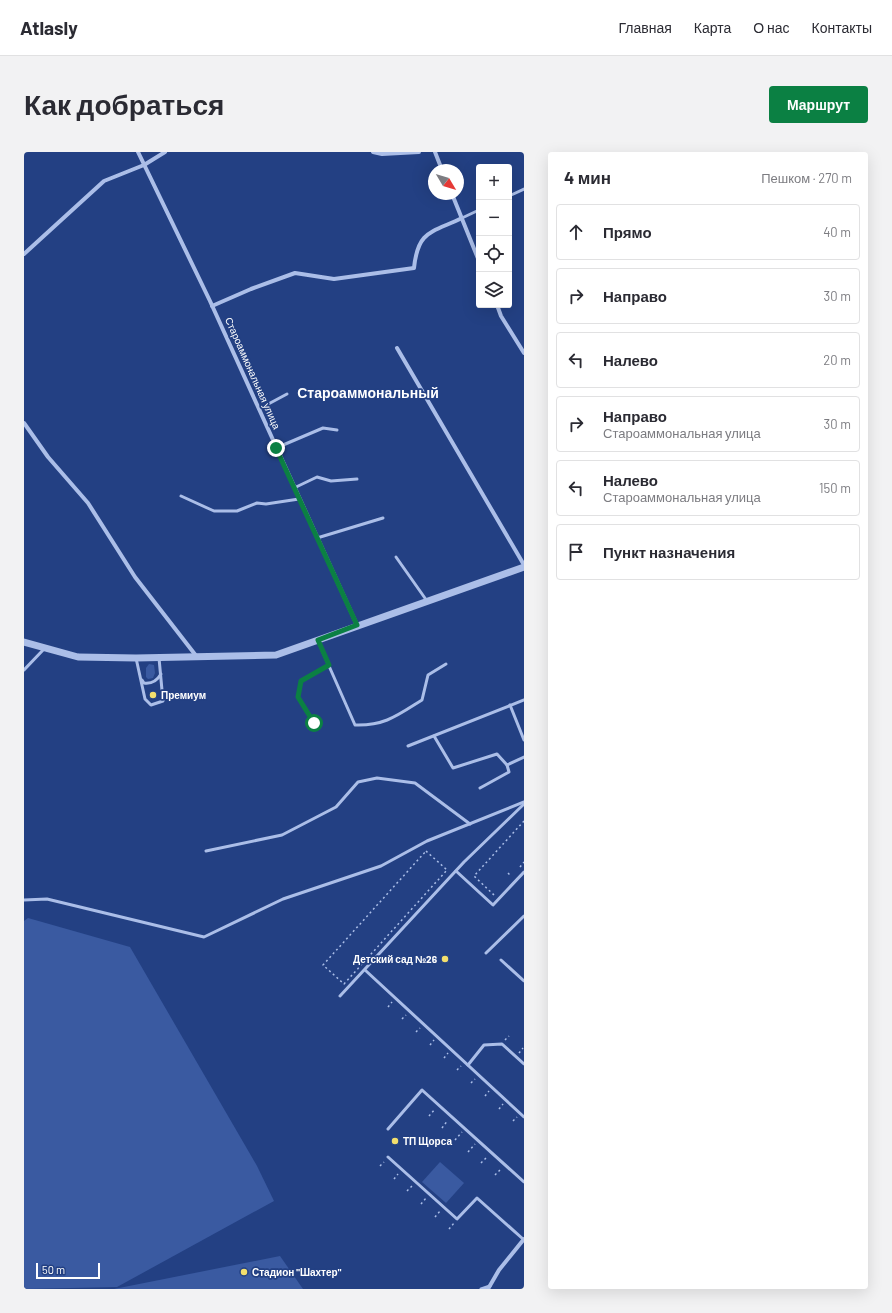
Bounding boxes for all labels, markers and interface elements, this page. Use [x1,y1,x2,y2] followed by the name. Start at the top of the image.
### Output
[20,16,78,39] text: Atlasly
[619,19,672,36] text: Главная
[694,19,731,36] text: Карта
[753,19,790,36] text: О нас
[812,19,872,36] text: Контакты
[769,86,868,123] button: Маршрут
[24,87,224,121] text: Как добраться
[428,164,464,200] north arrow
[476,164,512,308] map controls
[476,164,512,200] button: +
[564,167,611,187] text: 4 мин
[761,170,852,186] text: Пешком · 270 m
[476,200,512,236] button: −
[565,221,587,243] icon: ahead
[603,223,652,241] text: Прямо
[823,224,851,240] text: 40 m
[476,236,512,272] button: locate
[476,272,512,308] button: layers
[565,285,587,307] icon: right
[603,287,667,305] text: Направо
[824,288,851,304] text: 30 m
[223,315,283,431] street label: Староаммональная улица
[565,349,587,371] icon: left
[603,351,658,369] text: Налево
[823,352,851,368] text: 20 m
[297,384,439,401] district label: Староаммональный
[603,407,667,425] text: Направо
[565,413,587,435] icon: right
[824,416,851,432] text: 30 m
[603,425,761,441] text: Староаммональная улица
[267,439,285,457] route end
[603,471,658,489] text: Налево
[565,477,587,499] icon: left
[819,480,851,496] text: 150 m
[603,489,761,505] text: Староаммональная улица
[565,541,587,563] icon: arrive
[603,543,735,561] text: Пункт назначения
[161,689,206,701] place label: Премиум
[148,690,158,700] marker: Премиум
[305,714,323,732] route start
[353,953,438,965] place label: Детский сад №26
[440,954,450,964] marker: Детский сад №26
[403,1135,452,1147] place label: ТП Щорса
[390,1136,400,1146] marker: ТП Щорса
[36,1261,100,1280] scale bar
[42,1263,65,1276] text: 50 m
[252,1266,342,1278] place label: Стадион "Шахтер"
[239,1267,249,1277] marker: Стадион "Шахтер"

